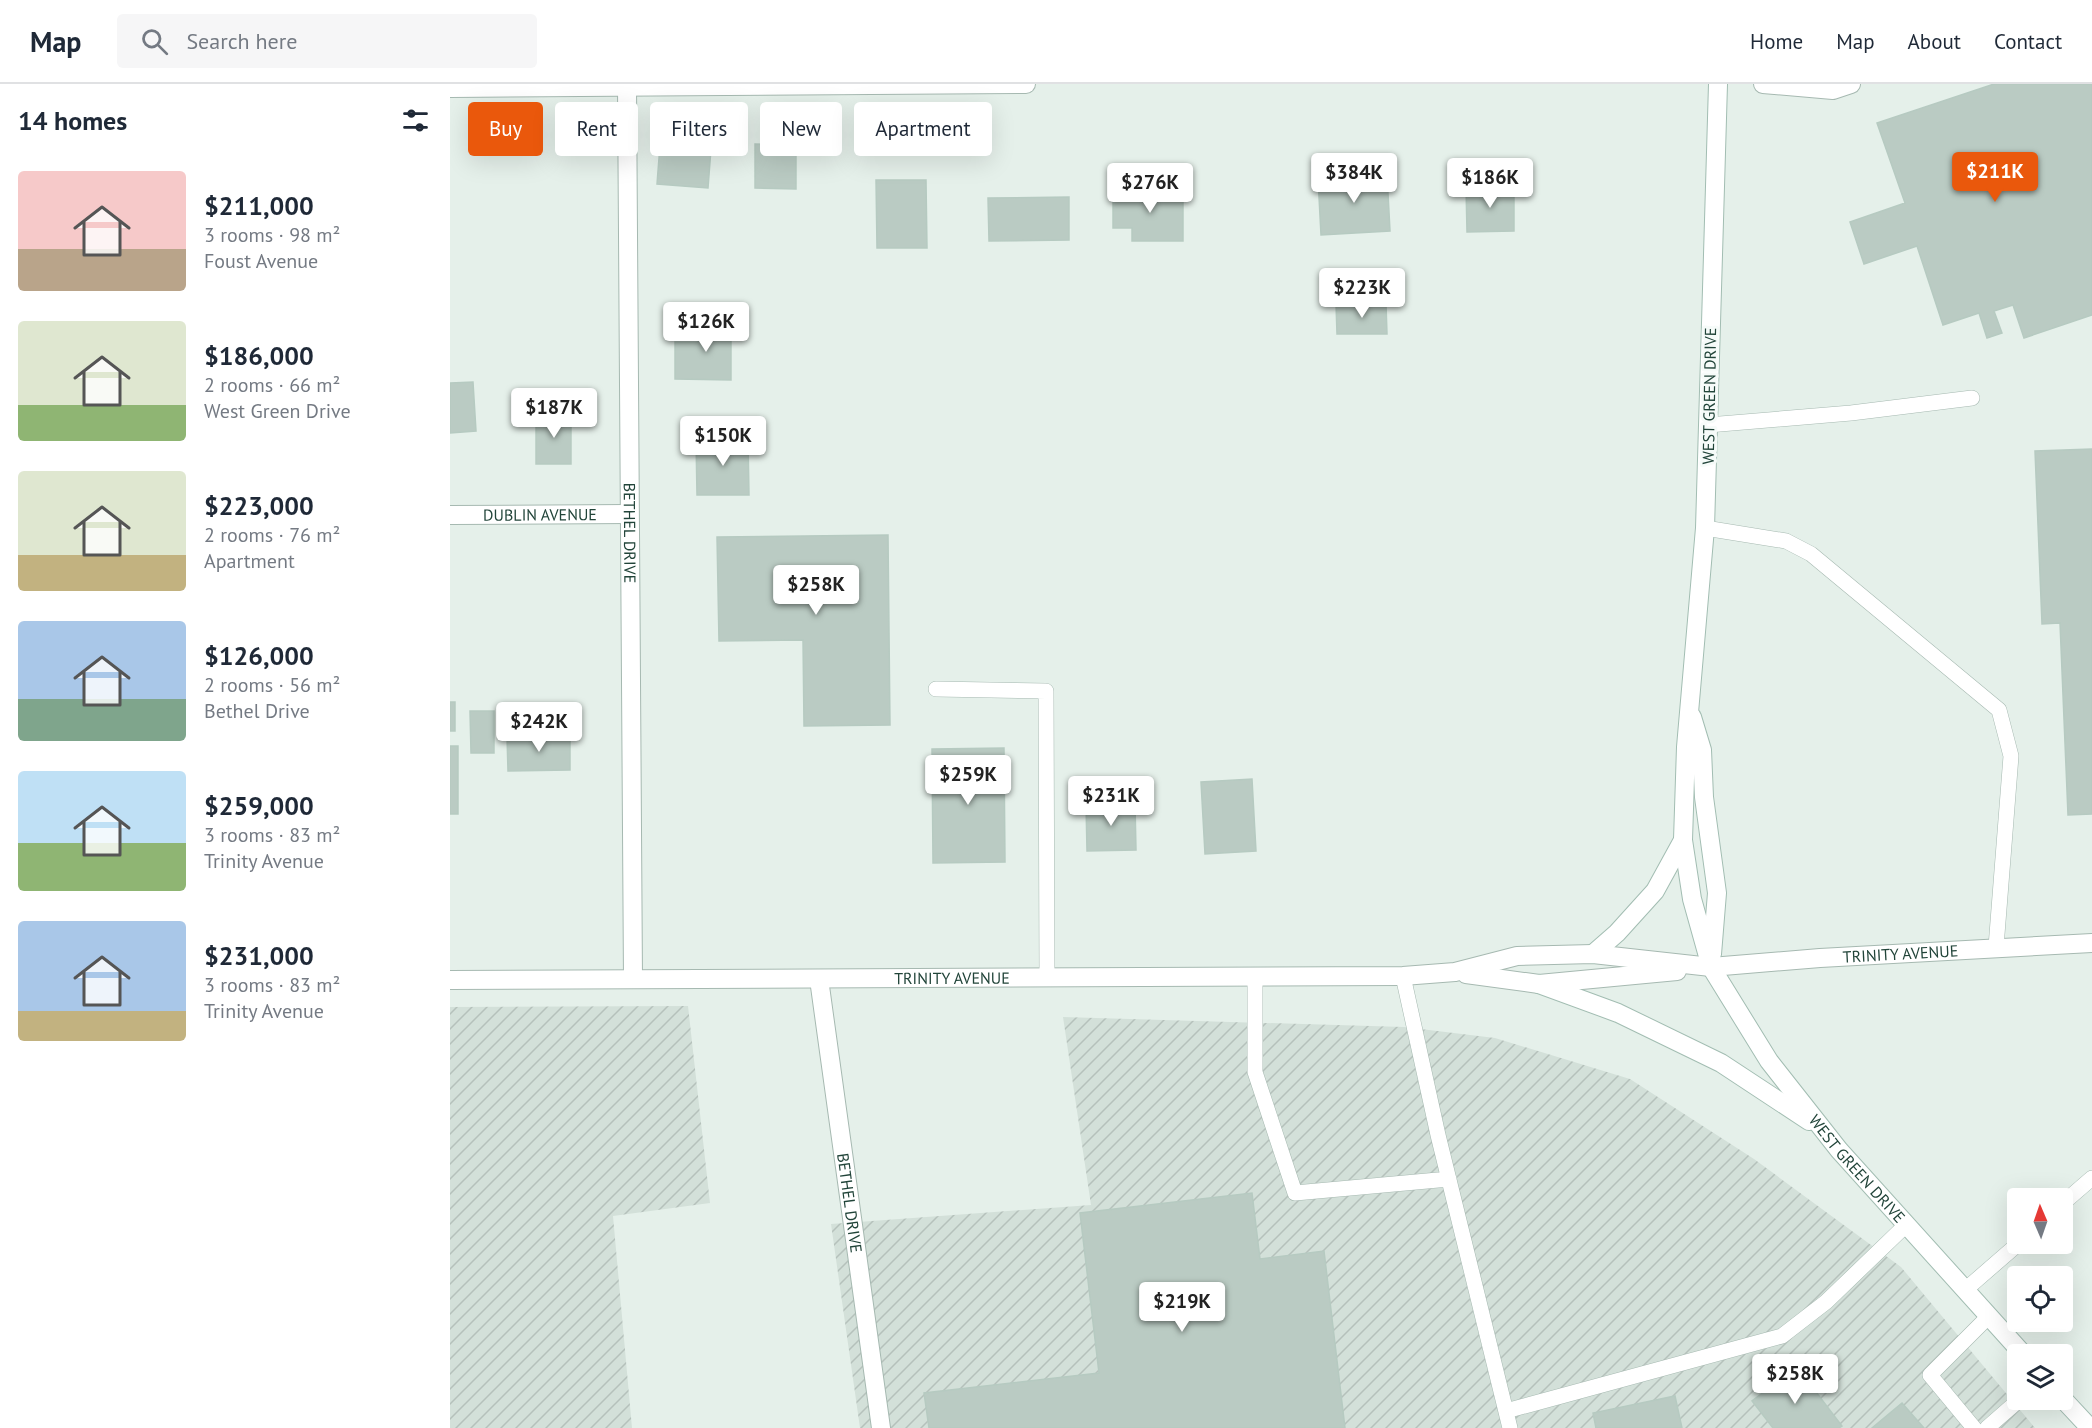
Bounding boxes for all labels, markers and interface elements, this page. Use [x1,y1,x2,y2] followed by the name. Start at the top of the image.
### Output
[117,14,537,68] search box
[30,23,81,60] text: Map
[138,25,171,58] icon: search
[186,27,297,55] text: Search here
[1750,28,1803,55] text: Home
[1836,28,1875,55] text: Map
[1908,28,1961,55] text: About
[1994,28,2062,55] text: Contact
[468,102,543,156] chip: Buy
[555,102,638,156] chip: Rent
[650,102,748,156] chip: Filters
[760,102,842,156] chip: New
[854,102,992,156] chip: Apartment
[18,104,127,137] text: 14 homes
[399,104,432,137] icon: filters
[1953,152,2037,203] pin: $211K
[1312,153,1396,204] pin: $384K
[1448,158,1532,209] pin: $186K
[1966,158,2024,184] text: $211K
[1325,159,1383,185] text: $384K
[1108,163,1192,214] pin: $276K
[1461,164,1519,190] text: $186K
[1121,169,1179,195] text: $276K
[204,189,314,222] text: $211,000
[66,195,138,267] icon: home
[204,222,340,248] text: 3 rooms · 98 m²
[204,248,318,274] text: Foust Avenue
[1320,268,1404,319] pin: $223K
[1333,274,1391,300] text: $223K
[664,302,748,353] pin: $126K
[677,308,735,334] text: $126K
[1698,328,1720,464] street label: WEST GREEN DRIVE
[204,339,314,372] text: $186,000
[66,345,138,417] icon: home
[204,372,340,398] text: 2 rooms · 66 m²
[512,388,596,439] pin: $187K
[525,394,583,420] text: $187K
[204,398,351,424] text: West Green Drive
[681,416,765,467] pin: $150K
[694,422,752,448] text: $150K
[620,483,640,583] street label: BETHEL DRIVE
[204,489,314,522] text: $223,000
[66,495,138,567] icon: home
[483,504,597,525] street label: DUBLIN AVENUE
[204,522,340,548] text: 2 rooms · 76 m²
[204,548,295,574] text: Apartment
[774,565,858,616] pin: $258K
[787,571,845,597] text: $258K
[204,639,314,672] text: $126,000
[66,645,138,717] icon: home
[204,672,340,698] text: 2 rooms · 56 m²
[204,698,310,724] text: Bethel Drive
[497,702,581,753] pin: $242K
[510,708,568,734] text: $242K
[926,755,1010,806] pin: $259K
[939,761,997,787] text: $259K
[1069,776,1153,827] pin: $231K
[1082,782,1140,808] text: $231K
[204,789,314,822] text: $259,000
[66,795,138,867] icon: home
[204,822,340,848] text: 3 rooms · 83 m²
[204,848,324,874] text: Trinity Avenue
[204,939,314,972] text: $231,000
[1842,940,1959,967] street label: TRINITY AVENUE
[66,945,138,1017] icon: home
[894,968,1010,988] street label: TRINITY AVENUE
[204,972,340,998] text: 3 rooms · 83 m²
[204,998,324,1024] text: Trinity Avenue
[1805,1110,1910,1227] street label: WEST GREEN DRIVE
[833,1152,867,1254] street label: BETHEL DRIVE
[2007,1188,2073,1254] north arrow
[2007,1188,2073,1410] map controls
[2007,1266,2073,1332] button: locate
[1140,1282,1224,1333] pin: $219K
[1153,1288,1211,1314] text: $219K
[2007,1344,2073,1410] button: layers
[1753,1354,1837,1405] pin: $258K
[1766,1360,1824,1386] text: $258K

